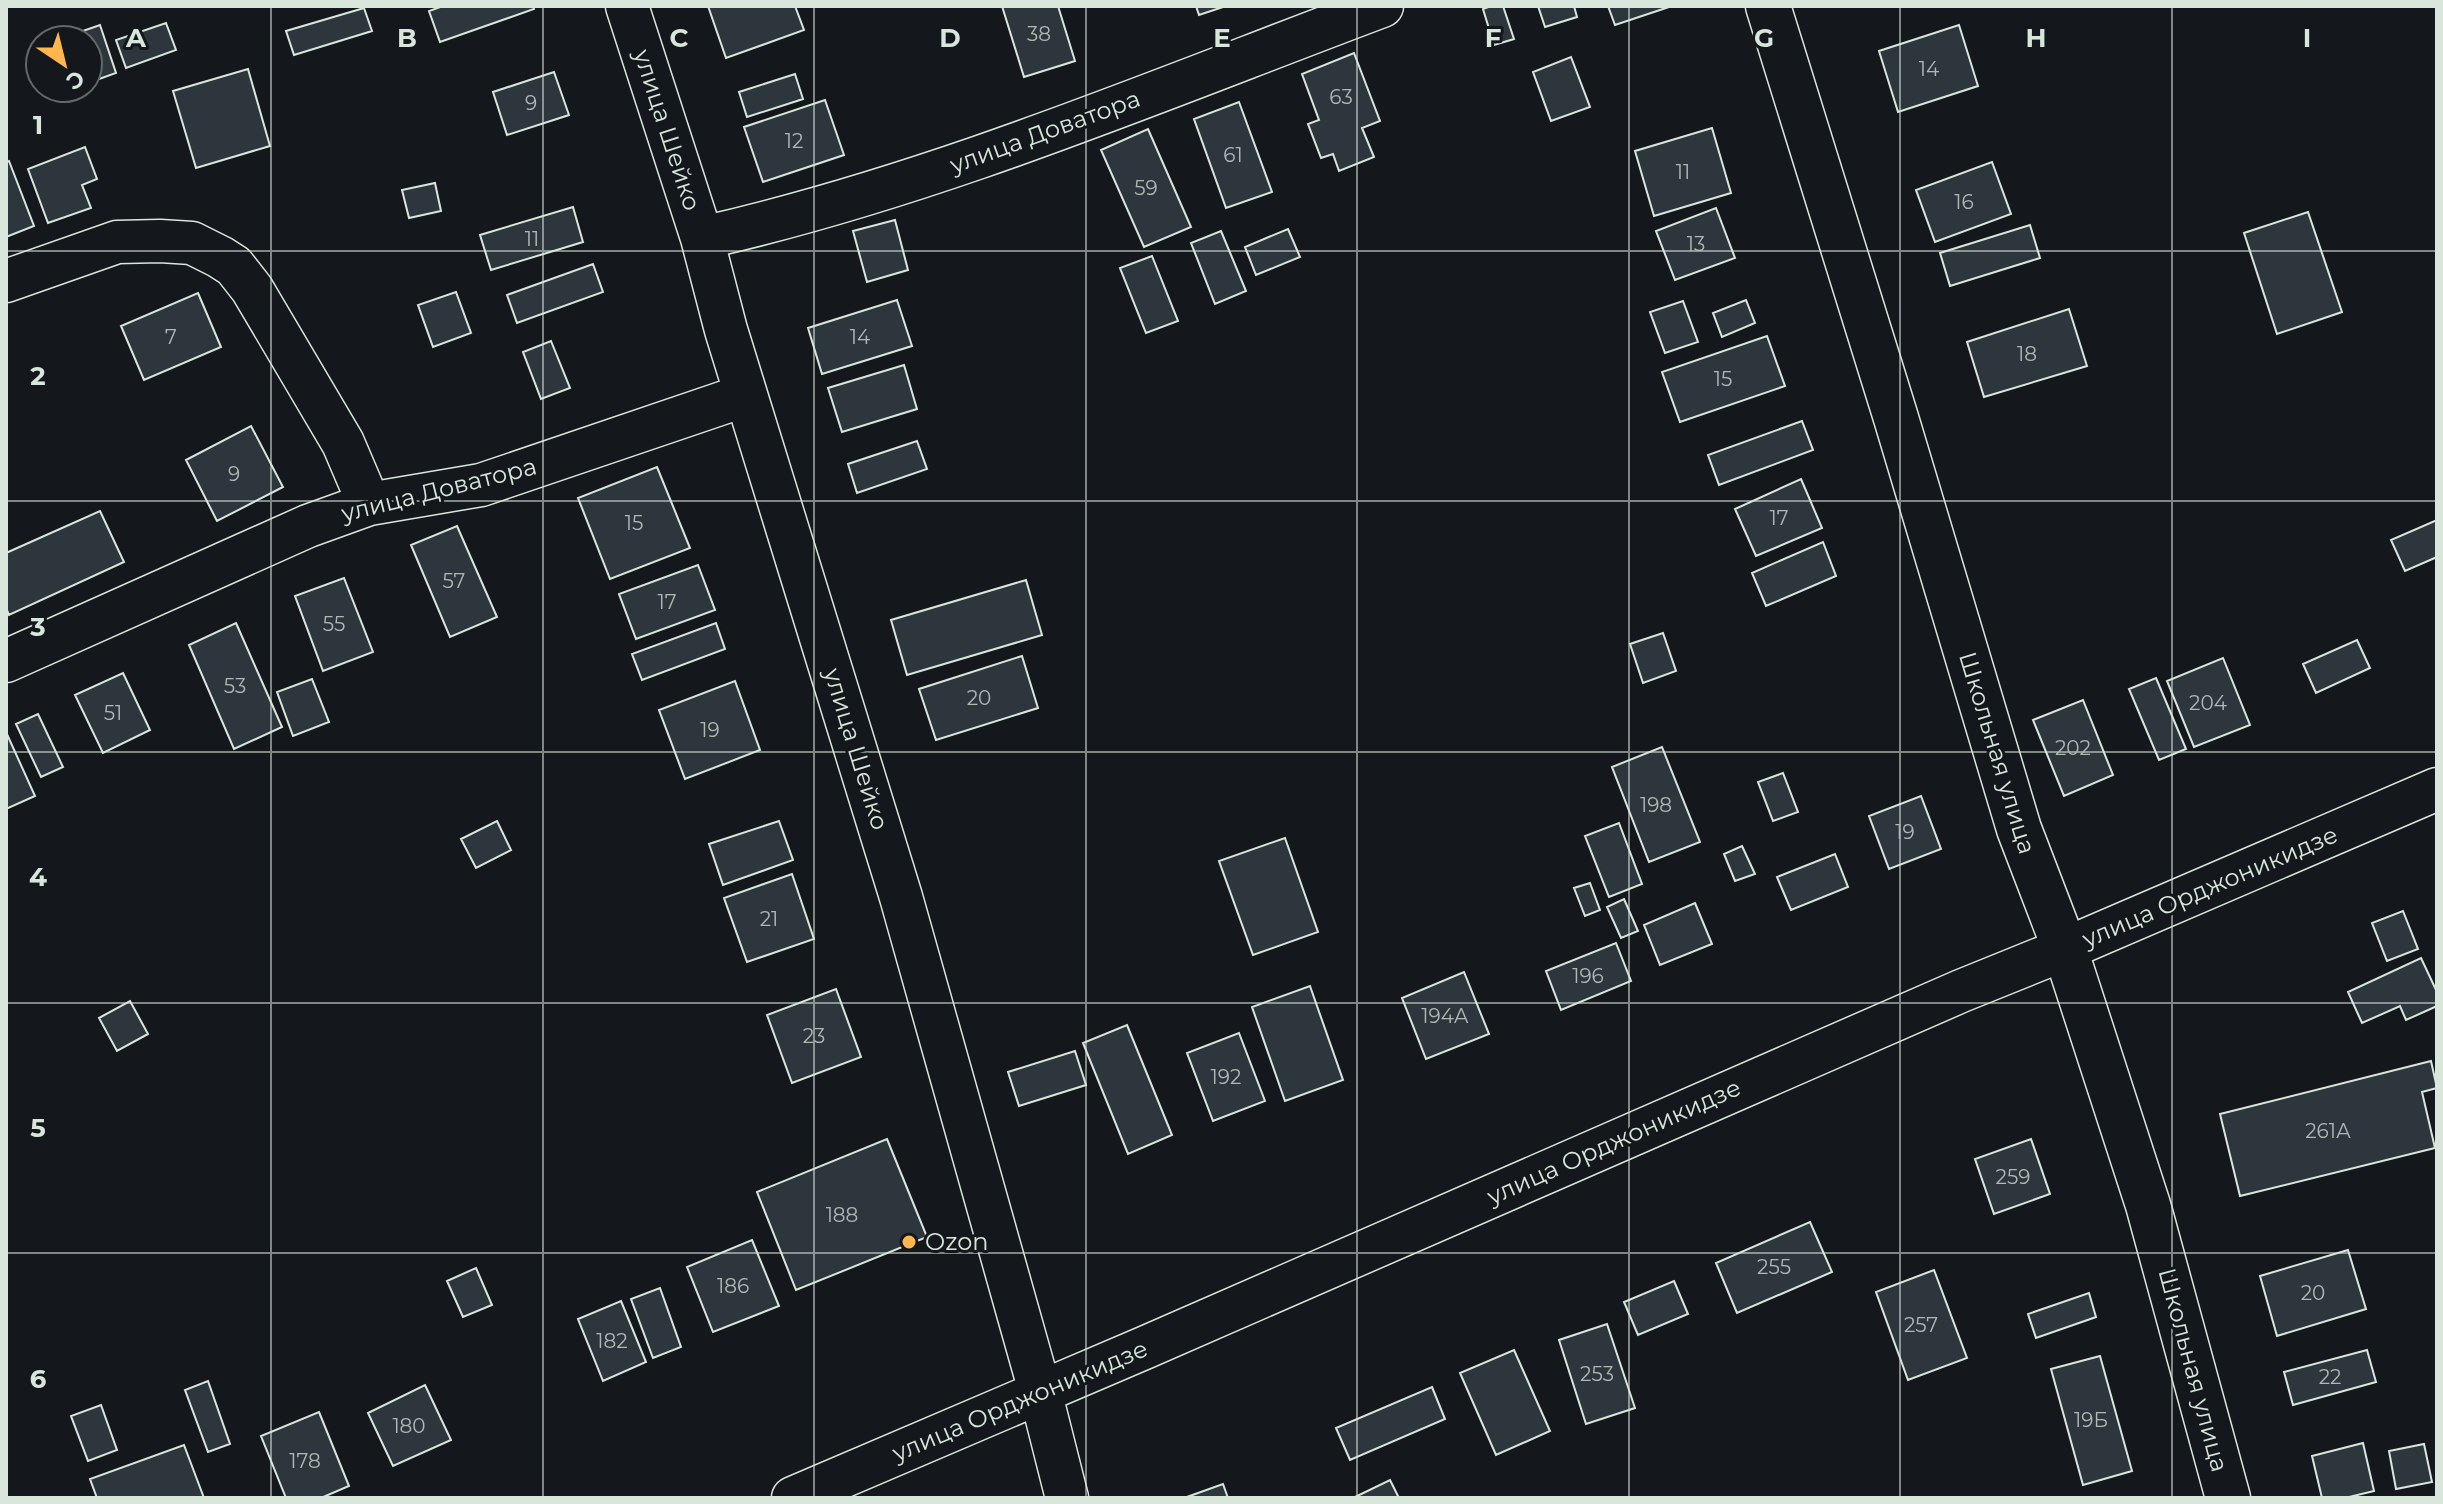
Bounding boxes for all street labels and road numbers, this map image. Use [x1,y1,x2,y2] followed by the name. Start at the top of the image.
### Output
[627,45,707,214] street label: улица Шейко
[945,84,1144,180] street label: улица Доватора
[337,451,540,528] street label: улица Доватора
[1953,648,2042,857] street label: Школьная улица
[818,664,895,833] street label: улица Шейко
[2077,820,2342,954] street label: улица Орджоникидзе
[1481,1072,1745,1211] street label: улица Орджоникидзе
[2152,1265,2235,1475] street label: Школьная улица
[887,1334,1152,1468] street label: улица Орджоникидзе

